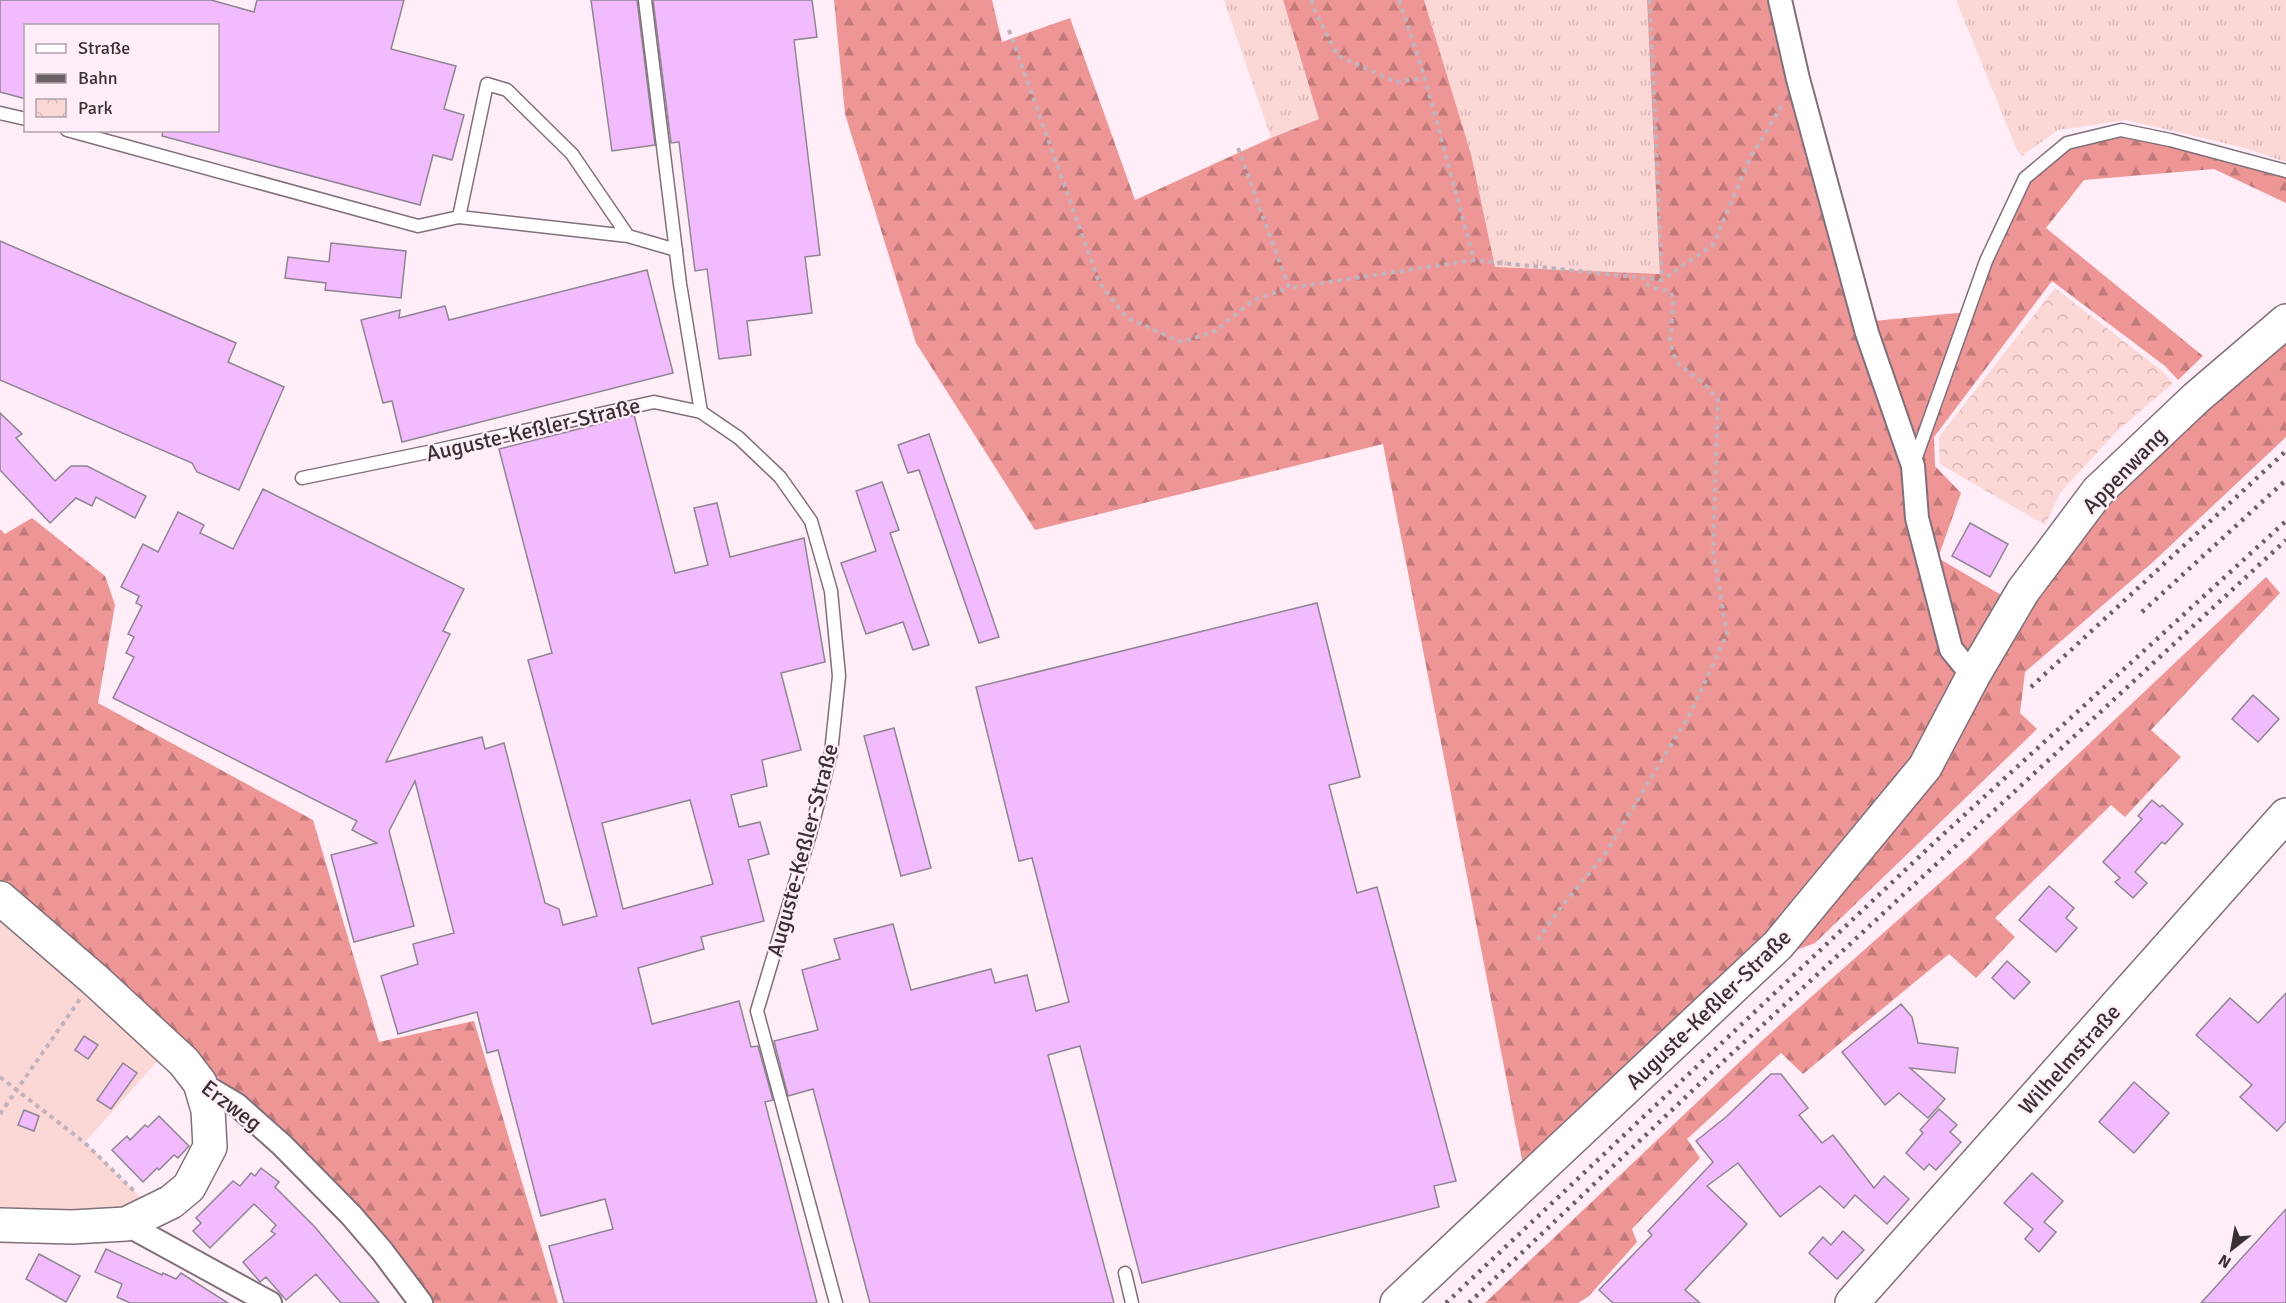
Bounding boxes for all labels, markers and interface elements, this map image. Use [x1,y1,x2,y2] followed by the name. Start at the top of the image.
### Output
[24,24,219,132] legend
[78,37,130,59] text: Straße
[78,67,118,89] text: Bahn
[78,97,113,119] text: Park
[423,392,643,467] street label: Auguste-Keßler-Straße
[2076,421,2172,519] street label: Appenwang
[761,741,844,959] street label: Auguste-Keßler-Straße
[1620,924,1797,1095] street label: Auguste-Keßler-Straße
[2013,999,2126,1120] street label: Wilhelmstraße
[196,1074,267,1137] street label: Erzweg
[2202,1219,2262,1279] north arrow
[2215,1250,2235,1272] text: N

